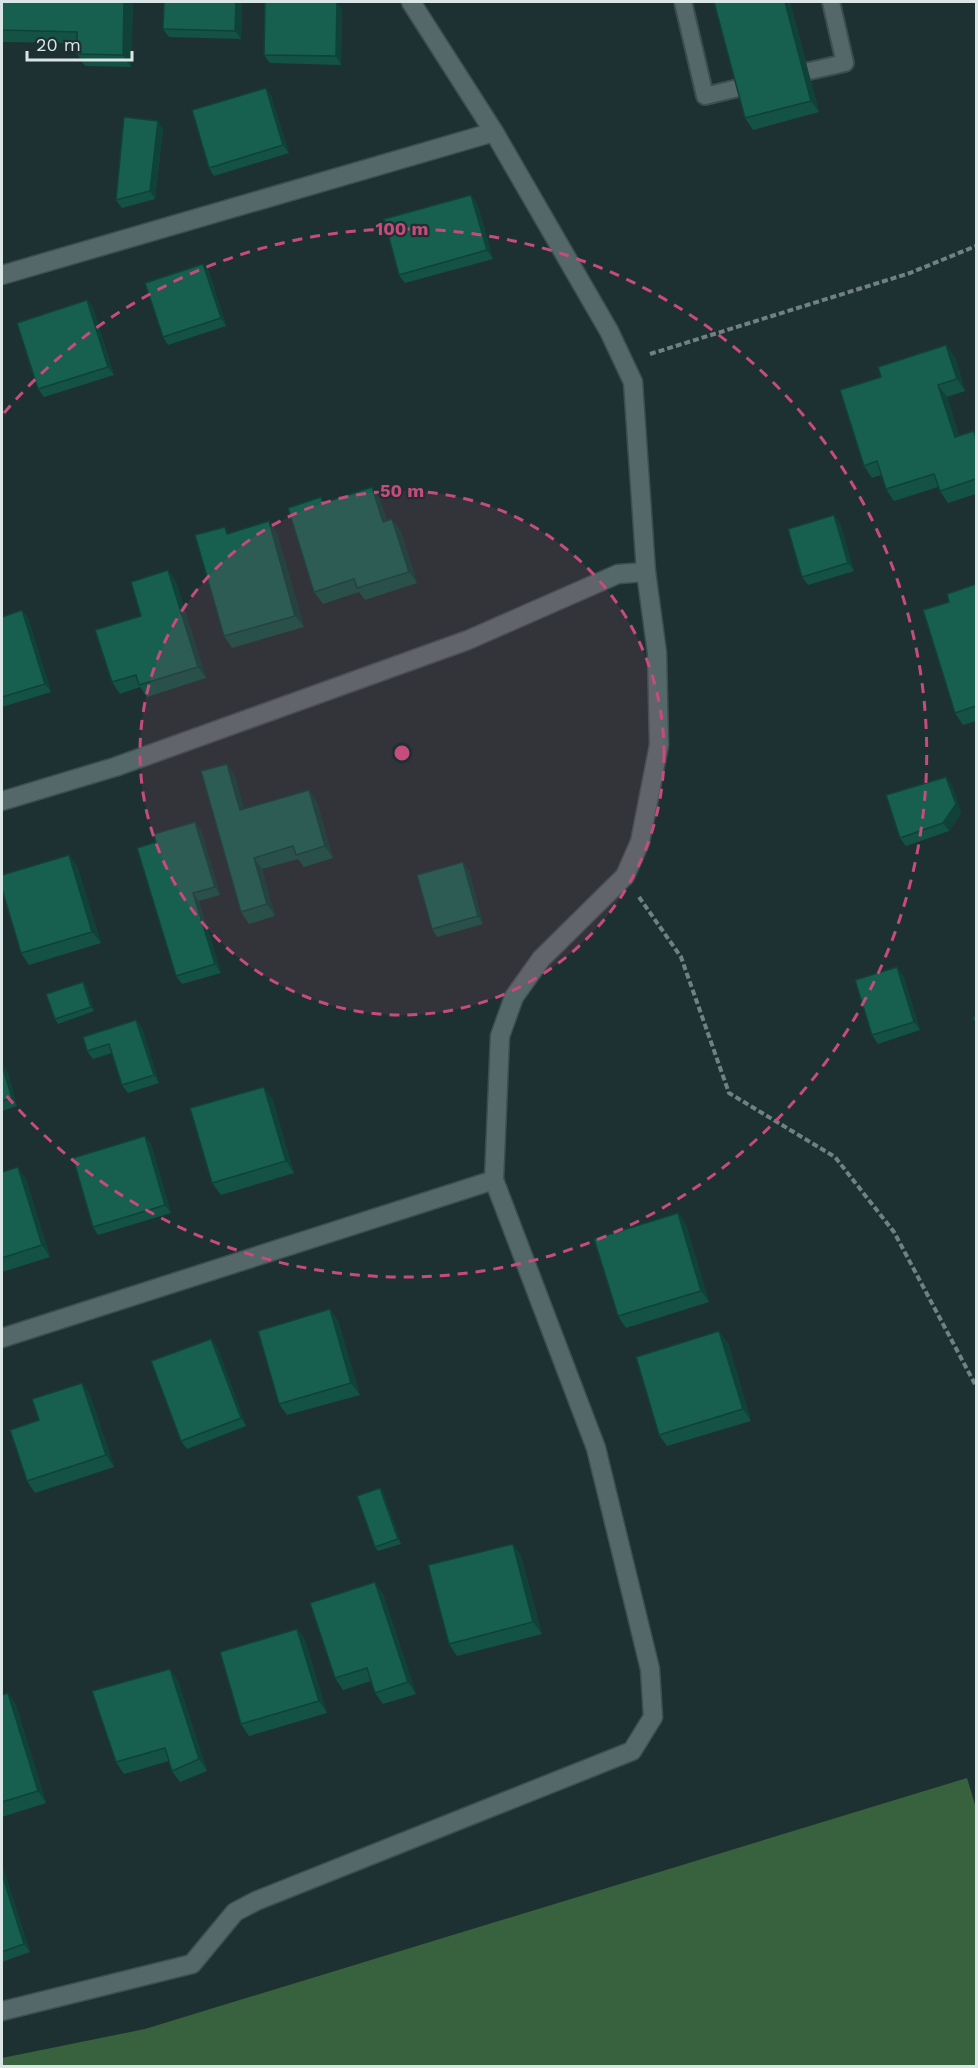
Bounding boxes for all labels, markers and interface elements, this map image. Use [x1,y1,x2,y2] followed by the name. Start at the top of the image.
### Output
[27,24,132,62] scale bar
[36,34,81,55] text: 20 m
[375,218,429,239] text: 100 m
[380,480,424,501] text: 50 m
[392,743,412,763] centre of rings

